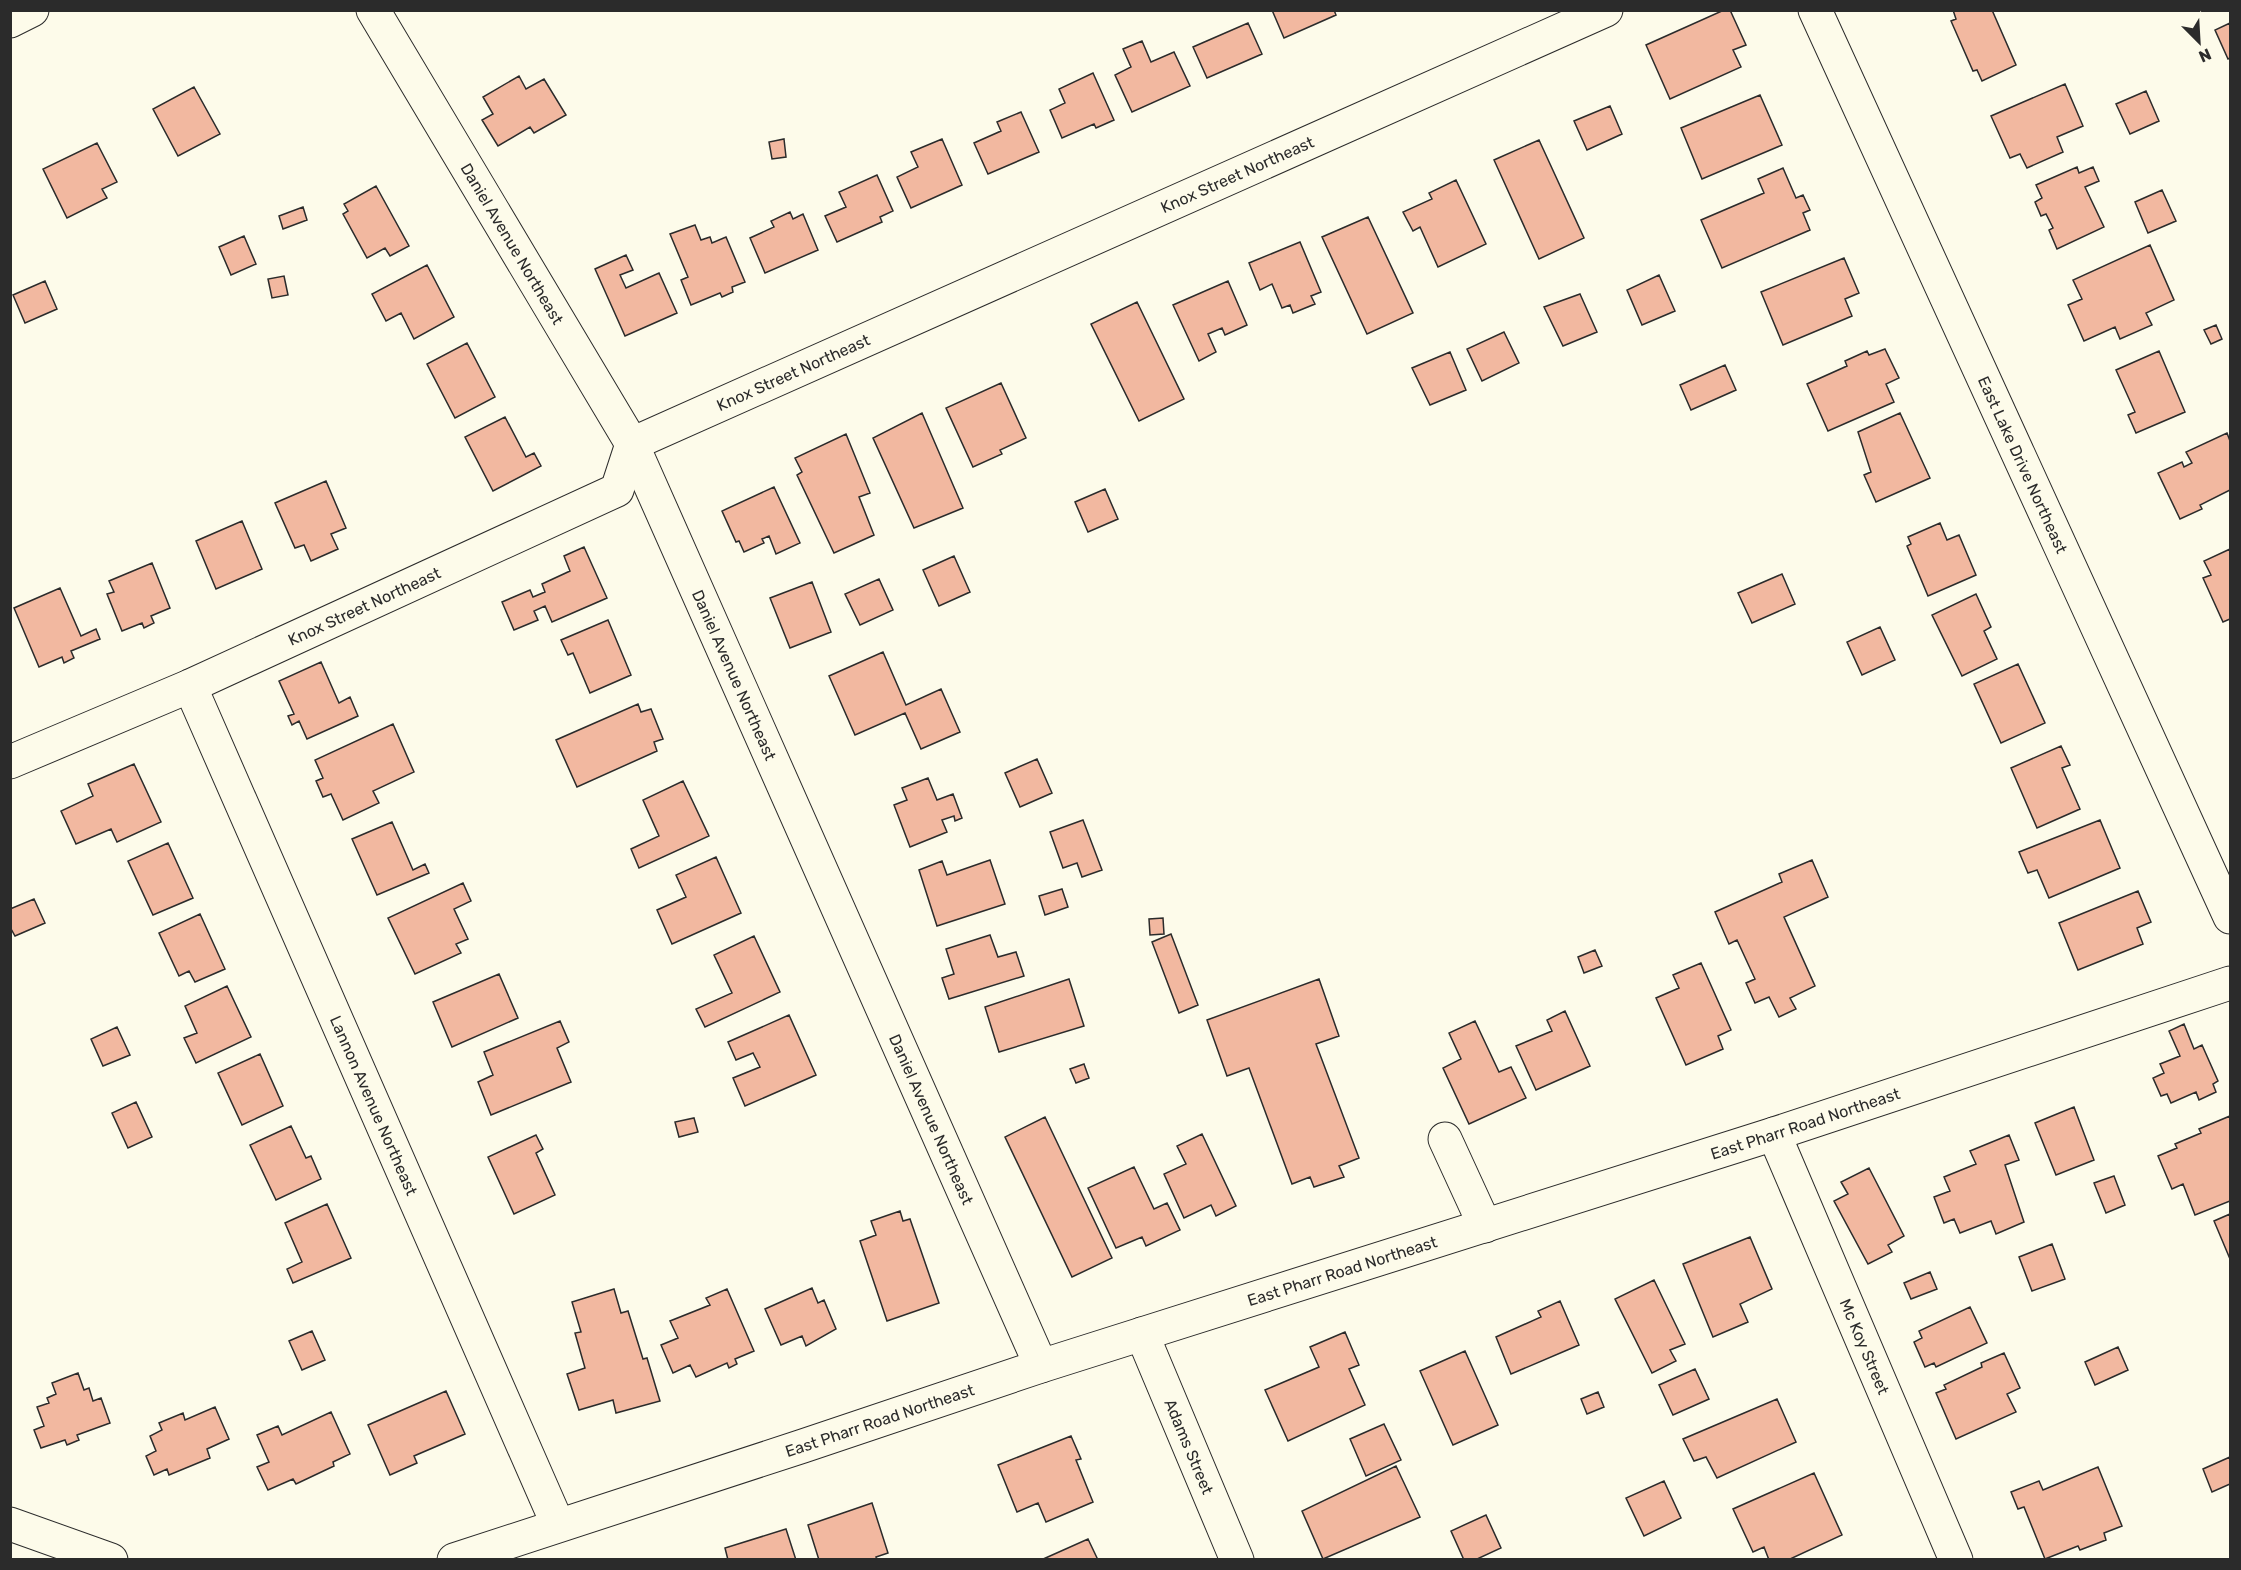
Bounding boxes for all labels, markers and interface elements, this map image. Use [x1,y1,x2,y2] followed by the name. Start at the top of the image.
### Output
[2169,12,2229,72] north arrow
[2196,44,2214,66] text: N
[1158,132,1317,217] street label: Knox Street Northeast
[457,160,567,328] street label: Daniel Avenue Northeast
[714,330,873,415] street label: Knox Street Northeast
[1974,373,2071,556] street label: East Lake Drive Northeast
[285,563,444,650] street label: Knox Street Northeast
[688,587,780,763] street label: Daniel Avenue Northeast
[326,1013,421,1198] street label: Lannon Avenue Northeast
[885,1031,977,1208] street label: Daniel Avenue Northeast
[1708,1084,1902,1163] street label: East Pharr Road Northeast
[1245,1232,1439,1310] street label: East Pharr Road Northeast
[1835,1296,1893,1397] street label: Mc Koy Street
[783,1380,977,1461] street label: East Pharr Road Northeast
[1160,1396,1217,1497] street label: Adams Street

